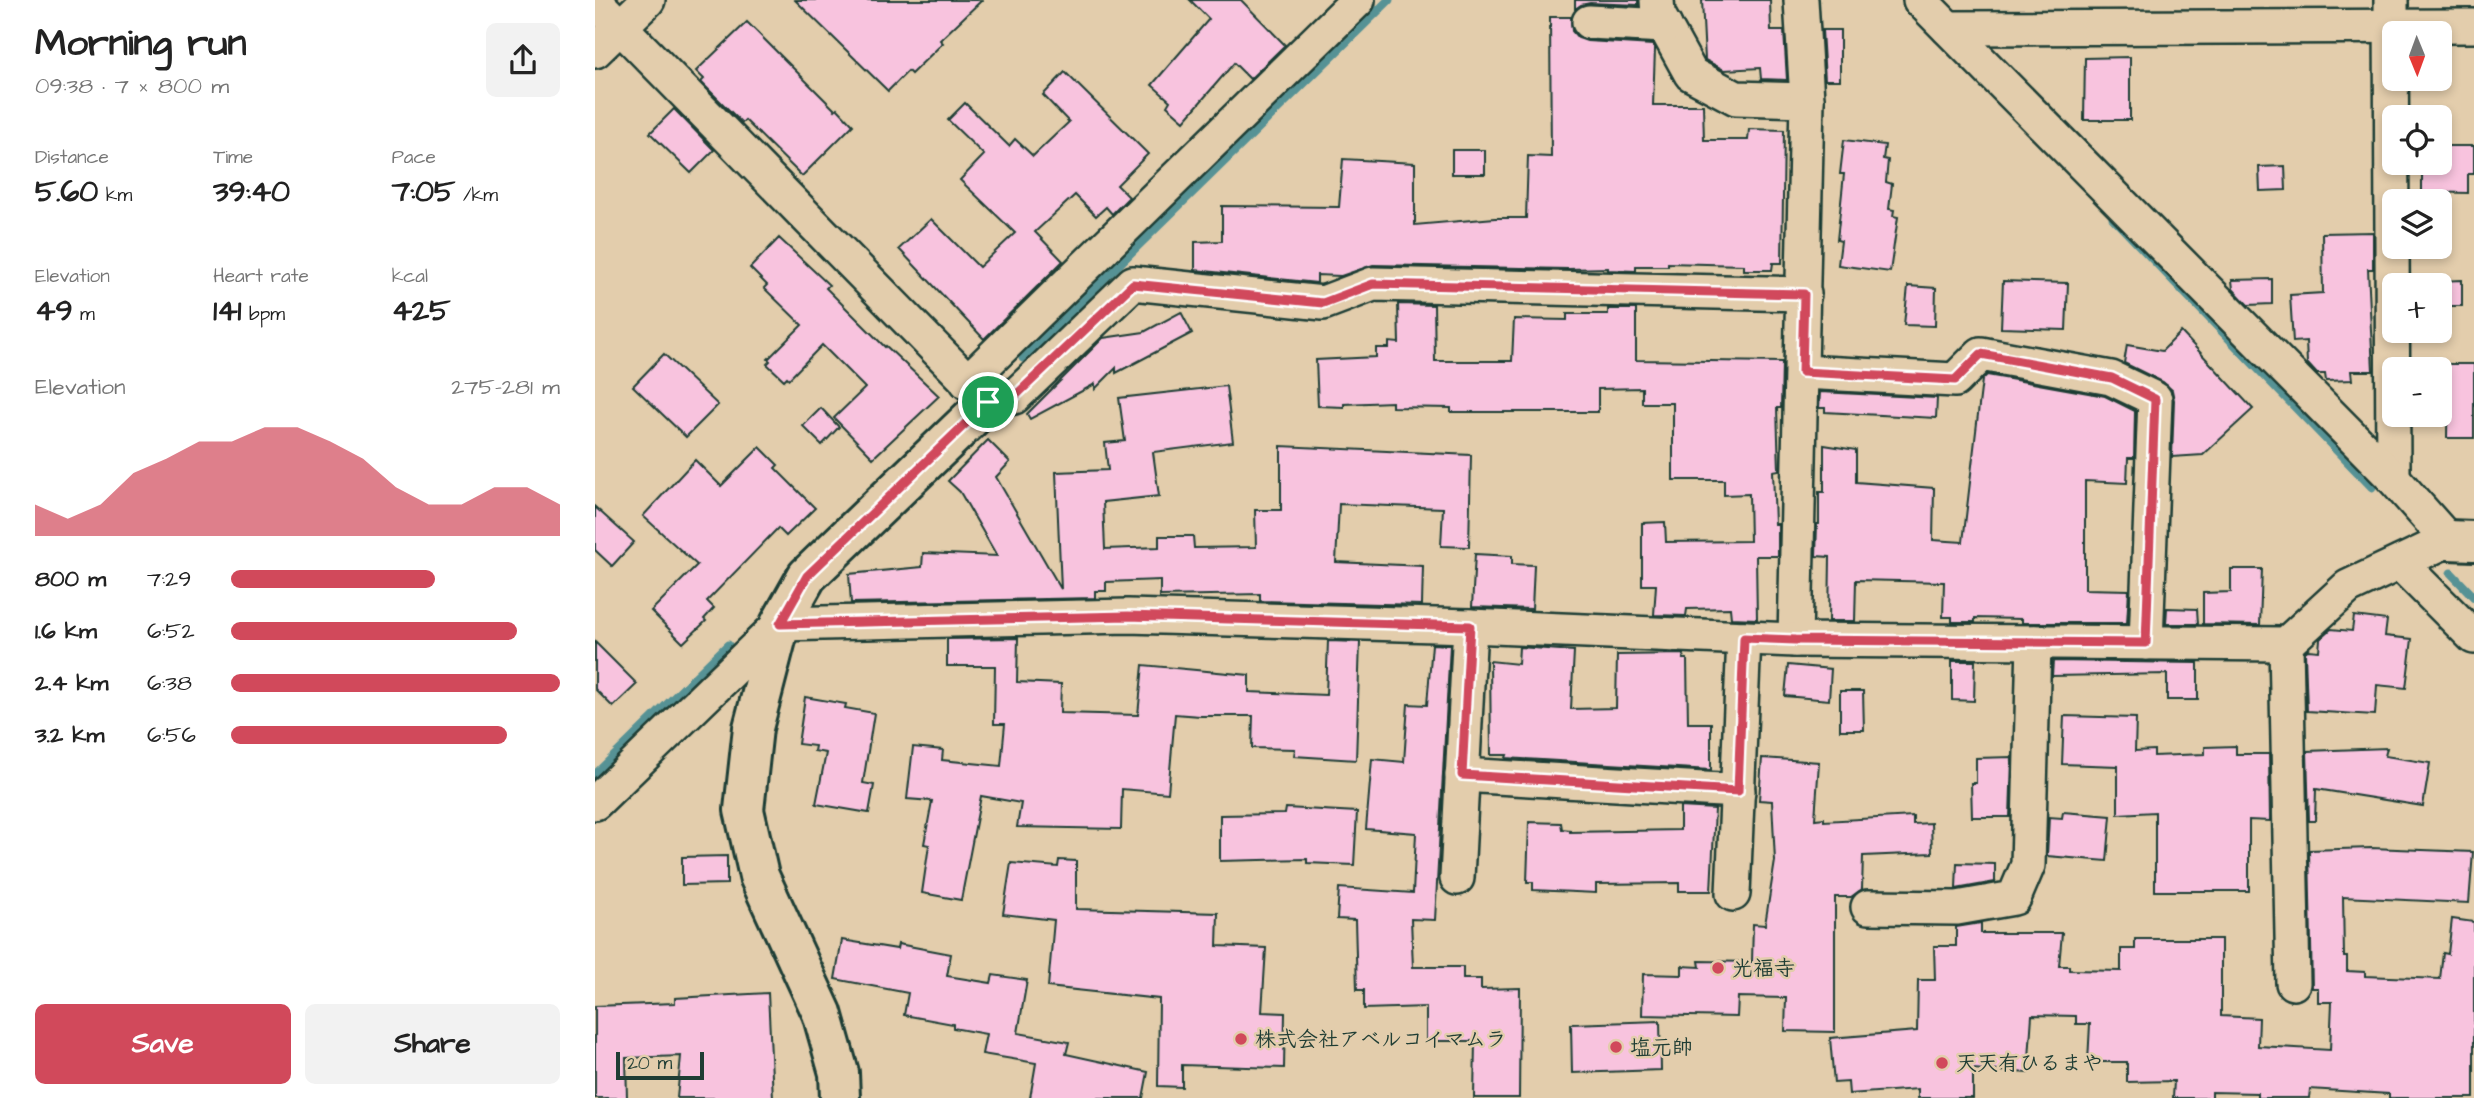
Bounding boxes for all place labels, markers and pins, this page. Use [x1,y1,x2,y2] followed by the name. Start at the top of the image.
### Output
[958,372,1018,432] pin
[1732,954,1795,983] place label: 光福寺
[1710,960,1726,976] marker: 光福寺
[1255,1025,1507,1054] place label: 株式会社アベルコイマムラ
[1233,1031,1249,1047] marker: 株式会社アベルコイマムラ
[1630,1033,1693,1062] place label: 塩元帥
[1608,1039,1624,1055] marker: 塩元帥
[1956,1049,2103,1078] place label: 天天有ひるまや
[1934,1055,1950,1071] marker: 天天有ひるまや

